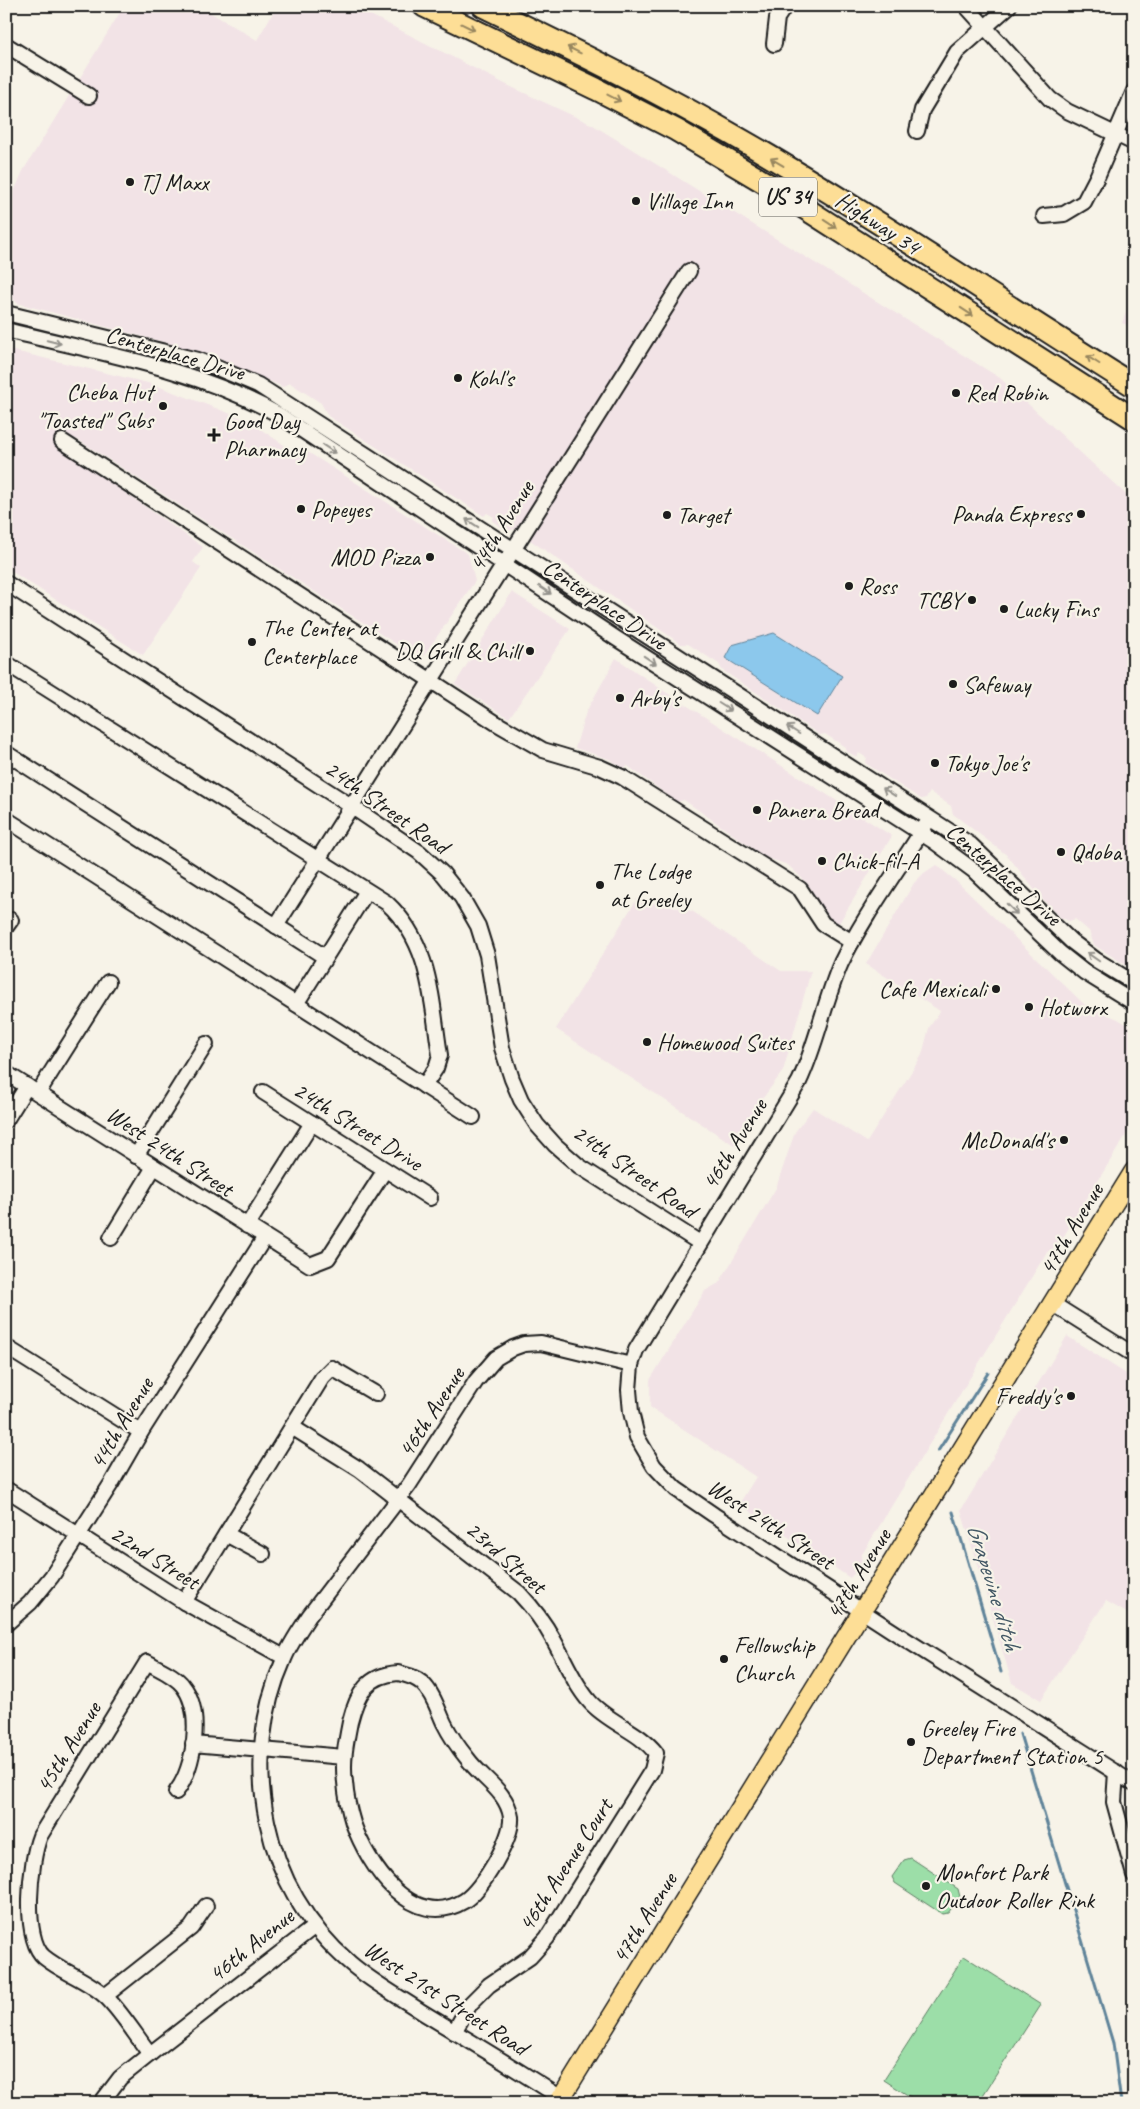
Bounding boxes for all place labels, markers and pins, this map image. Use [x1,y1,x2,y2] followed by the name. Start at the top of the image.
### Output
[140,167,210,197] place label: TJ Maxx
[124,176,136,188] marker: TJ Maxx
[646,186,733,216] place label: Village Inn
[630,195,642,207] marker: Village Inn
[468,363,516,393] place label: Kohl's
[452,372,464,384] marker: Kohl's
[37,377,156,435] place label: Cheba Hut "Toasted" Subs
[966,378,1049,408] place label: Red Robin
[950,387,962,399] marker: Red Robin
[157,400,169,412] marker: Cheba Hut "Toasted" Subs
[224,406,307,464] place label: Good Day Pharmacy
[208,429,220,441] marker: Good Day Pharmacy
[311,494,373,524] place label: Popeyes
[952,499,1074,529] place label: Panda Express
[677,500,732,530] place label: Target
[295,503,307,515] marker: Popeyes
[1075,508,1087,520] marker: Panda Express
[661,509,673,521] marker: Target
[331,542,421,572] place label: MOD Pizza
[424,551,436,563] marker: MOD Pizza
[859,571,898,601] place label: Ross
[843,580,855,592] marker: Ross
[916,585,967,615] place label: TCBY
[966,594,978,606] marker: TCBY
[1014,594,1100,624] place label: Lucky Fins
[998,603,1010,615] marker: Lucky Fins
[262,613,379,671] place label: The Center at Centerplace
[246,636,258,648] marker: The Center at Centerplace
[395,636,524,666] place label: DQ Grill & Chill
[524,645,536,657] marker: DQ Grill & Chill
[963,669,1032,699] place label: Safeway
[947,678,959,690] marker: Safeway
[630,683,683,713] place label: Arby's
[614,692,626,704] marker: Arby's
[945,748,1031,778] place label: Tokyo Joe's
[929,757,941,769] marker: Tokyo Joe's
[767,795,882,825] place label: Panera Bread
[751,804,763,816] marker: Panera Bread
[1071,837,1122,867] place label: Qdoba
[832,846,920,876] place label: Chick-fil-A
[1055,846,1067,858] marker: Qdoba
[816,855,828,867] marker: Chick-fil-A
[610,856,693,914] place label: The Lodge at Greeley
[594,879,606,891] marker: The Lodge at Greeley
[879,974,990,1004] place label: Cafe Mexicali
[990,983,1002,995] marker: Cafe Mexicali
[1039,992,1108,1022] place label: Hotworx
[1023,1001,1035,1013] marker: Hotworx
[657,1027,796,1057] place label: Homewood Suites
[641,1036,653,1048] marker: Homewood Suites
[961,1125,1057,1155] place label: McDonald's
[1058,1134,1070,1146] marker: McDonald's
[996,1381,1064,1411] place label: Freddy's
[1065,1390,1077,1402] marker: Freddy's
[734,1630,816,1688] place label: Fellowship Church
[718,1653,730,1665] marker: Fellowship Church
[921,1713,1104,1771] place label: Greeley Fire Department Station 5
[905,1736,917,1748] marker: Greeley Fire Department Station 5
[936,1857,1096,1915] place label: Monfort Park Outdoor Roller Rink
[920,1880,932,1892] marker: Monfort Park Outdoor Roller Rink

